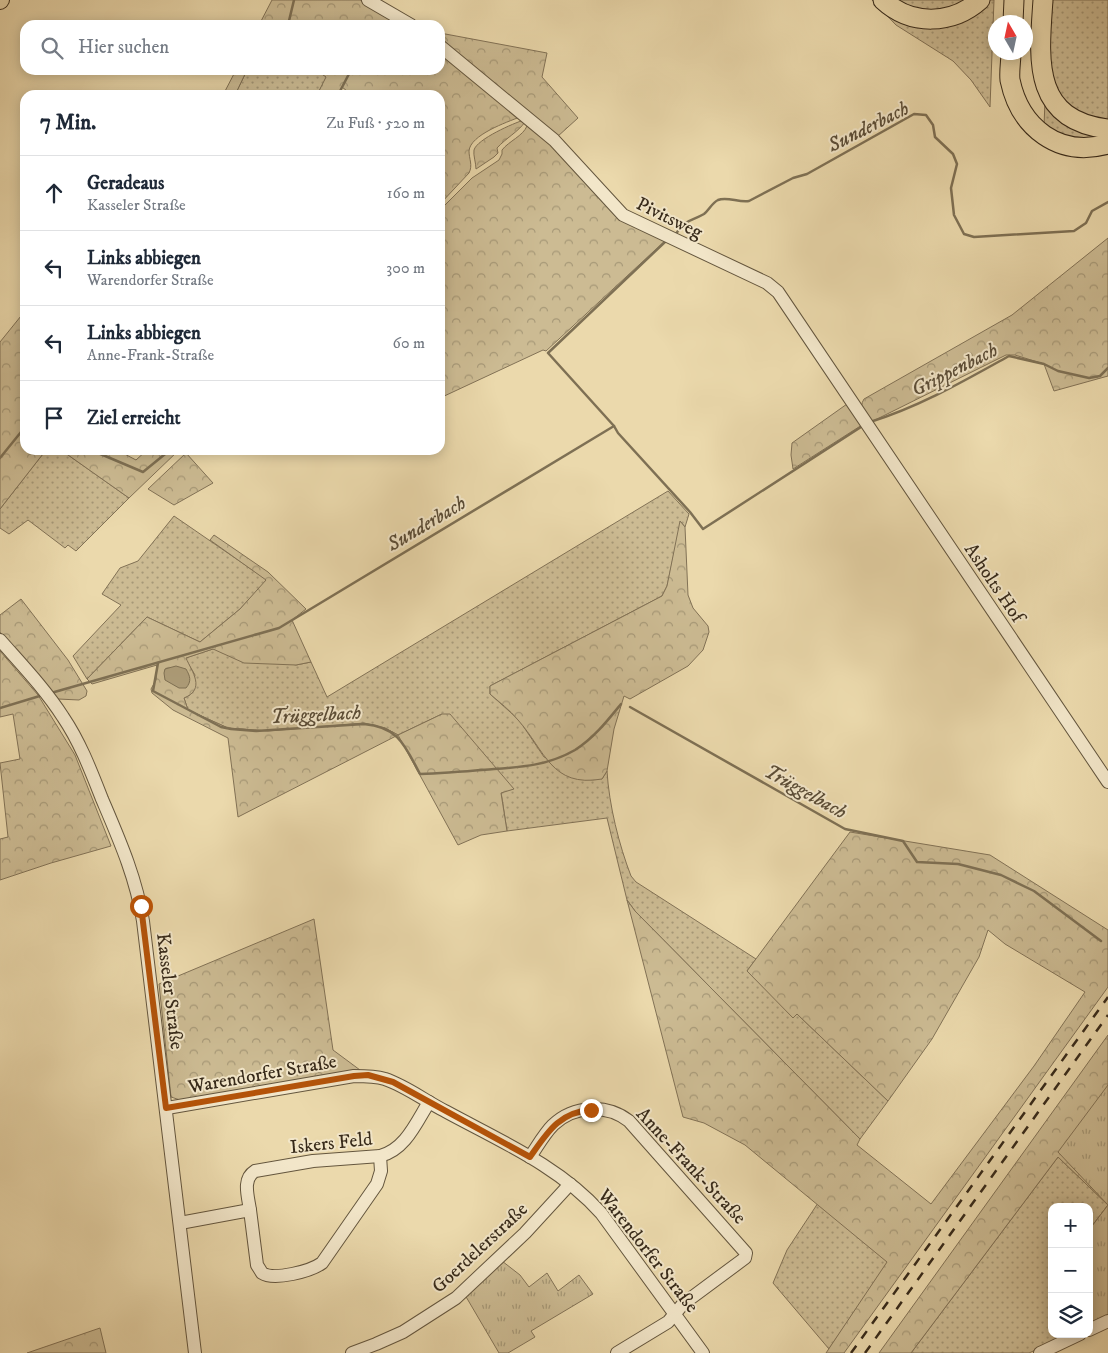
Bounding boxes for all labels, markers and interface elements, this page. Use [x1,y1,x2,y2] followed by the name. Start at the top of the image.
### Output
[988,15,1033,60] north arrow
[20,20,445,75] search box
[38,34,66,62] icon: search
[78,36,169,59] text: Hier suchen
[823,96,913,159] water label: Sunderbach
[40,110,96,136] text: 7 Min.
[326,113,425,133] text: Zu Fuß · 520 m
[87,172,164,195] text: Geradeaus
[40,179,68,207] icon: ahead
[387,183,425,203] text: 160 m
[632,192,707,245] street label: Pivitsweg
[87,195,186,215] text: Kasseler Straße
[87,247,201,270] text: Links abbiegen
[40,254,68,282] icon: left
[386,258,425,278] text: 300 m
[87,270,214,290] text: Warendorfer Straße
[87,322,201,345] text: Links abbiegen
[40,329,68,357] icon: left
[393,333,425,353] text: 60 m
[907,338,1002,403] water label: Grippenbach
[87,345,214,365] text: Anne-Frank-Straße
[40,404,68,432] icon: arrive
[87,407,181,430] text: Ziel erreicht
[382,491,471,558] water label: Sunderbach
[959,539,1030,629] street label: Asholts Hof
[270,701,362,730] water label: Trüggelbach
[760,759,851,825] water label: Trüggelbach
[130,895,153,918] route start
[151,932,188,1051] street label: Kasseler Straße
[185,1050,338,1099] street label: Warendorfer Straße
[580,1099,603,1122] route end
[631,1103,751,1229] street label: Anne-Frank-Straße
[289,1128,374,1159] street label: Iskers Feld
[592,1184,703,1317] street label: Warendorfer Straße
[427,1198,533,1298] street label: Goerdelerstraße
[1048,1203,1093,1338] map controls
[1048,1203,1093,1248] button: +
[1048,1248,1093,1293] button: −
[1048,1293,1093,1338] button: layers

